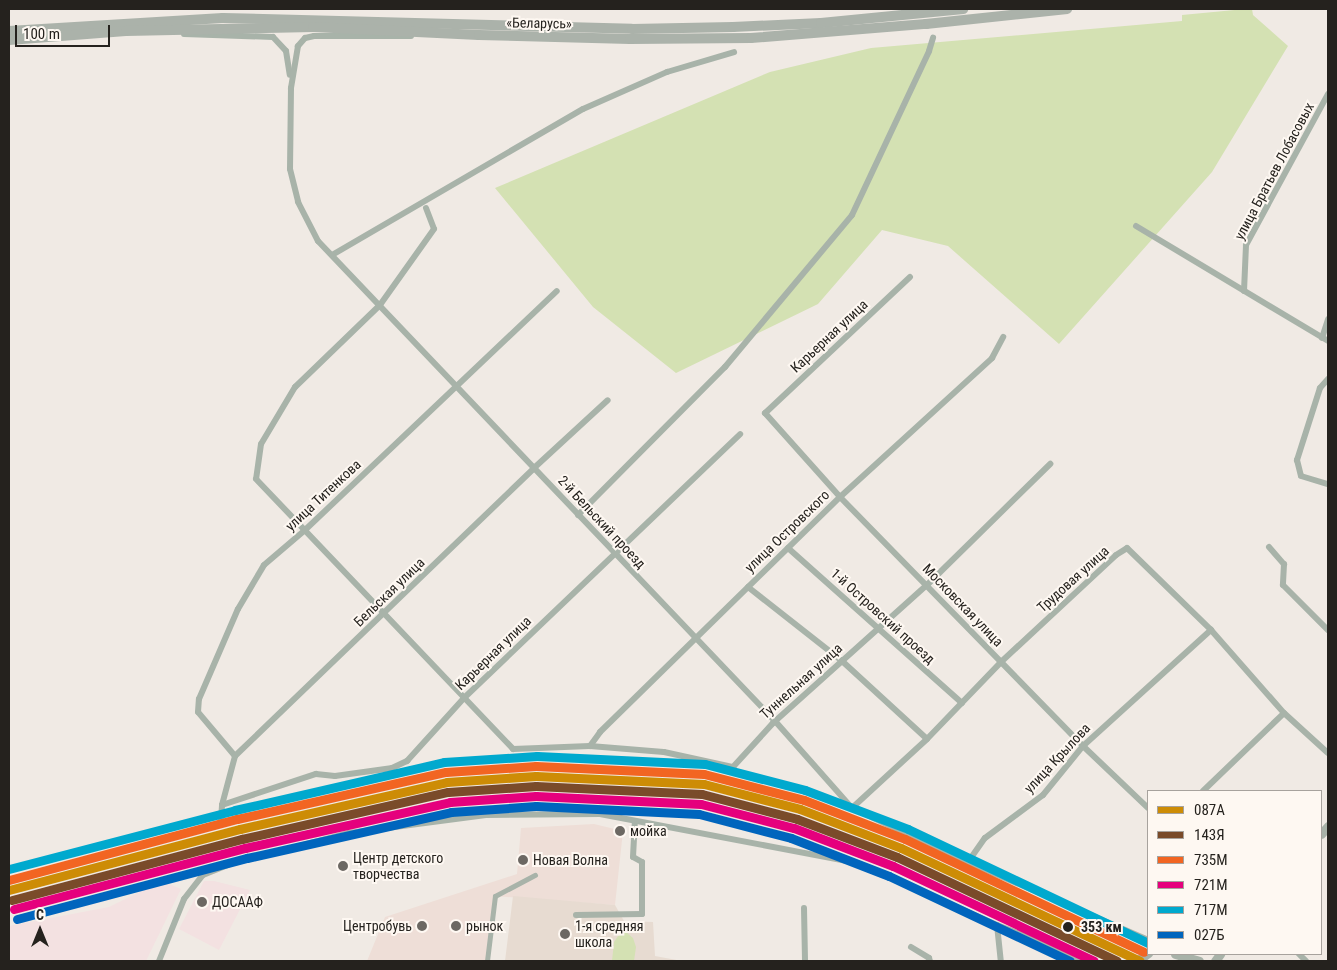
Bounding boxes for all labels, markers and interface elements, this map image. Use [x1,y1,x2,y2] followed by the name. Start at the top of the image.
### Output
[506,14,572,32] street label: «Беларусь»
[18,15,112,47] scale bar
[23,25,60,43] text: 100 m
[1231,99,1317,243] street label: улица Братьев Лобасовых
[787,296,871,376] street label: Карьерная улица
[282,456,364,534] street label: улица Титенкова
[555,472,649,572] street label: 2-й Бельский проезд
[741,486,833,576] street label: улица Островского
[1034,542,1112,616] street label: Трудовая улица
[350,554,428,630] street label: Бельская улица
[919,560,1007,650] street label: Московская улица
[827,565,939,667] street label: 1-й Островский проезд
[451,612,535,694] street label: Карьерная улица
[756,640,846,722] street label: Туннельная улица
[1020,720,1094,796] street label: улица Крылова
[1147,790,1322,955] legend
[1194,801,1225,819] text: 087А
[630,823,667,839] place label: мойка
[614,825,626,837] marker: мойка
[1194,826,1225,844] text: 143Я
[353,850,443,882] place label: Центр детского творчества
[1194,851,1228,869] text: 735М
[533,852,608,868] place label: Новая Волна
[517,854,529,866] marker: Новая Волна
[337,860,349,872] marker: Центр детского творчества
[1194,876,1228,894] text: 721М
[212,894,263,910] place label: ДОСААФ
[196,896,208,908] marker: ДОСААФ
[1194,901,1228,919] text: 717М
[15,905,65,955] north arrow
[36,907,44,923] text: С
[343,918,412,934] place label: Центробувь
[466,918,503,934] place label: рынок
[575,918,643,950] place label: 1-я средняя школа
[1059,918,1077,936] marker: 353 км
[1081,919,1122,935] place label: 353 км
[416,920,428,932] marker: Центробувь
[450,920,462,932] marker: рынок
[1194,926,1224,944] text: 027Б
[559,928,571,940] marker: 1-я средняя школа

